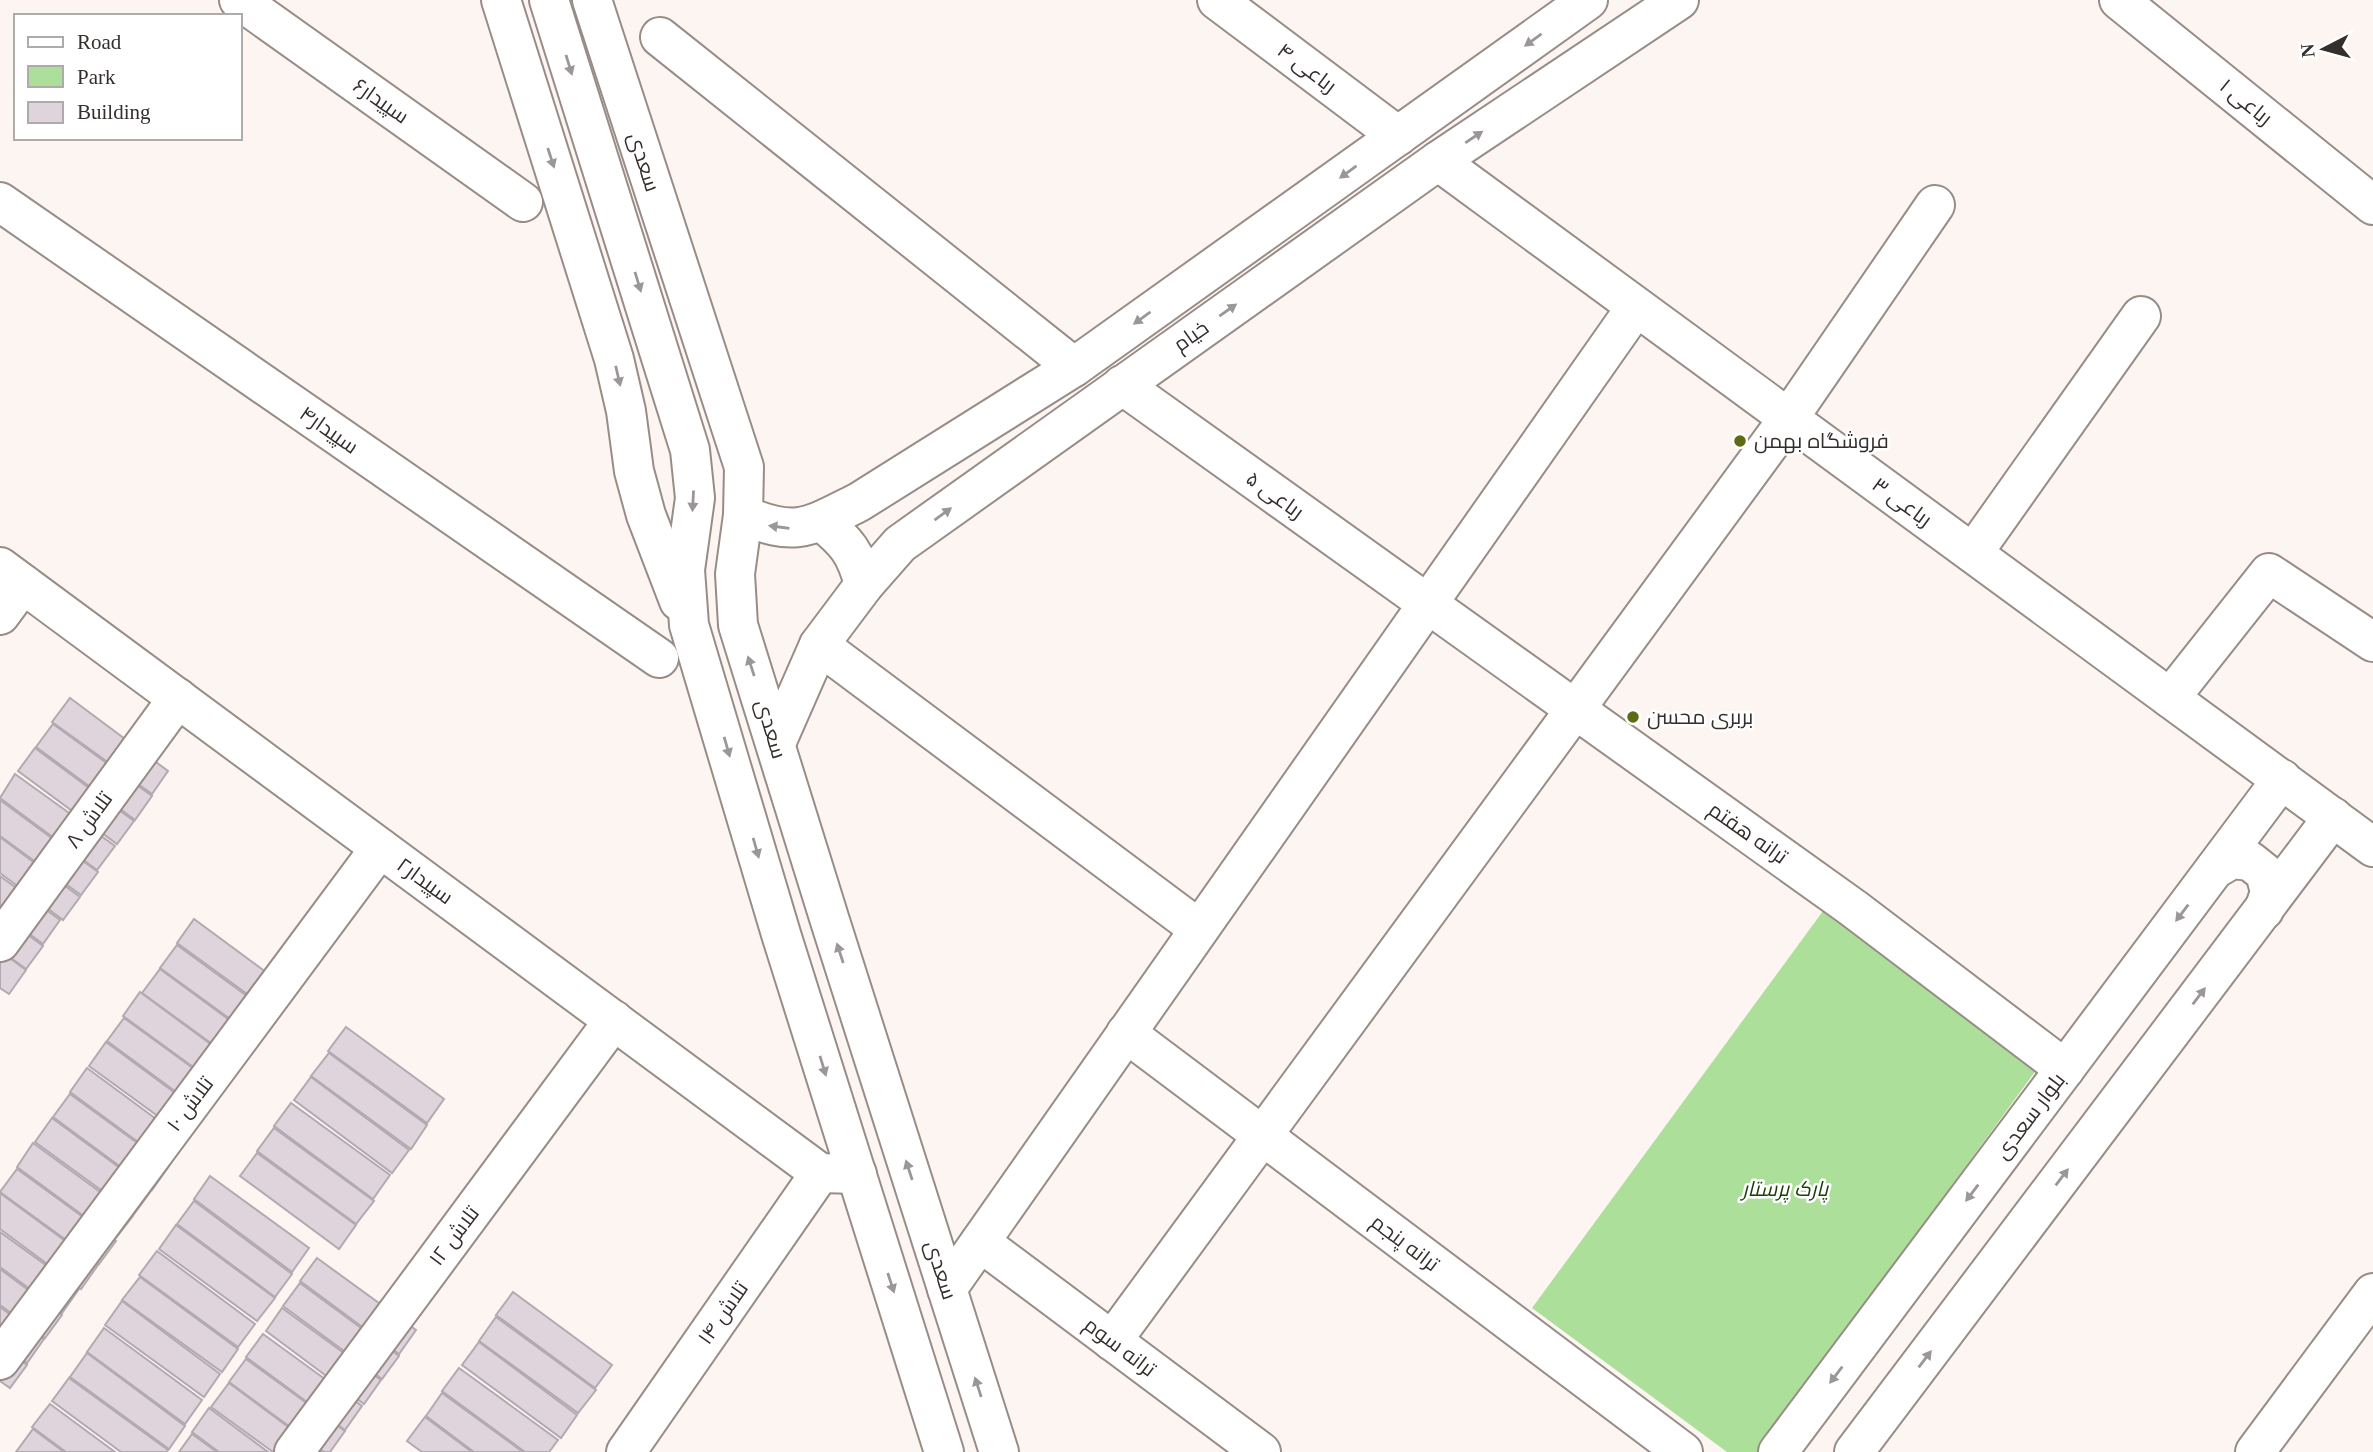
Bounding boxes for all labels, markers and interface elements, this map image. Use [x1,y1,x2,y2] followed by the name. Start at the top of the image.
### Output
[14,14,242,140] legend
[2289,14,2359,84] north arrow
[77,30,122,54] text: Road
[1524,33,1542,47] one-way arrow
[1272,38,1341,99] street label: رباعی ۴
[2296,43,2319,59] text: N
[565,55,575,76] one-way arrow
[77,65,116,89] text: Park
[348,73,413,129] street label: سپیدار۶
[2214,74,2277,131] street label: رباعی ۱
[77,100,151,124] text: Building
[622,129,665,195] street label: سعدی
[1465,130,1483,144] one-way arrow
[547,148,557,169] one-way arrow
[1339,165,1357,179] one-way arrow
[633,272,643,293] one-way arrow
[1219,303,1237,317] one-way arrow
[1133,311,1151,325] one-way arrow
[1169,316,1214,358] street label: خیام
[613,365,624,387] one-way arrow
[294,401,363,460] street label: سپیدار۴
[1754,429,1889,454] place label: فروشگاه بهمن
[1732,433,1748,449] marker: فروشگاه بهمن
[1241,466,1308,525] street label: رباعی ۵
[1867,472,1936,532] street label: رباعی ۳
[688,490,699,512] one-way arrow
[934,507,952,521] one-way arrow
[768,521,790,532] one-way arrow
[746,655,756,676] one-way arrow
[750,696,791,762] street label: سعدی
[1647,705,1753,730] place label: بربری محسن
[1625,709,1641,725] marker: بربری محسن
[722,737,732,758] one-way arrow
[61,787,118,853] street label: تلاش ۸
[1703,797,1792,871] street label: ترانه هفتم
[752,838,762,859] one-way arrow
[392,853,458,910] street label: سپیدار۲
[2175,903,2189,922] one-way arrow
[834,943,844,964] one-way arrow
[2192,987,2207,1005] one-way arrow
[818,1056,828,1077] one-way arrow
[1990,1068,2071,1164] street label: بلوار سعدی
[162,1072,219,1137] street label: تلاش ۱۰
[903,1160,914,1181] one-way arrow
[2055,1168,2069,1186] one-way arrow
[1739,1177,1829,1203] park label: پارک پرستار
[1966,1184,1980,1202] one-way arrow
[424,1201,485,1271] street label: تلاش ۱۲
[1365,1210,1444,1278] street label: ترانه پنجم
[919,1237,962,1303] street label: سعدی
[886,1273,897,1294] one-way arrow
[693,1277,754,1349] street label: تلاش ۱۴
[1078,1312,1161,1383] street label: ترانه سوم
[1917,1350,1932,1368] one-way arrow
[1829,1366,1843,1384] one-way arrow
[972,1376,983,1397] one-way arrow

